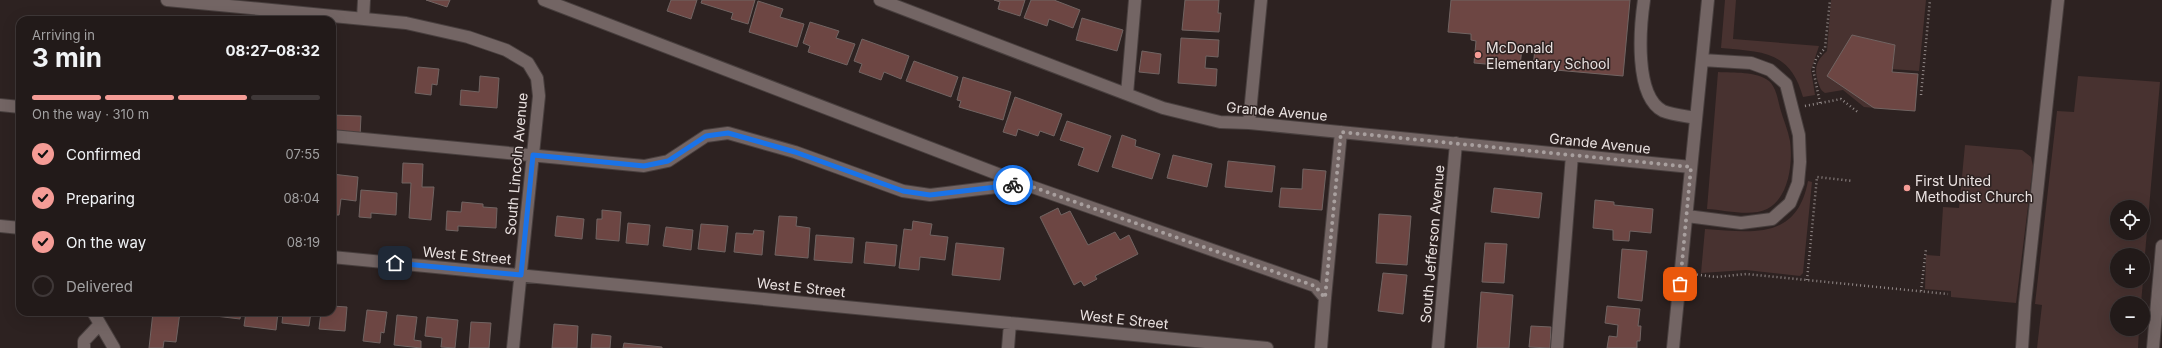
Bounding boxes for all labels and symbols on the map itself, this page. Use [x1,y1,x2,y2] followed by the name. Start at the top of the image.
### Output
[1486,39,1610,72] place label: McDonald Elementary School
[1473,50,1483,60] marker: McDonald Elementary School
[501,92,531,236] street label: South Lincoln Avenue
[1226,98,1328,124] street label: Grande Avenue
[1549,129,1651,157] street label: Grande Avenue
[1417,164,1447,324] street label: South Jefferson Avenue
[993,165,1033,205] courier
[1915,172,2033,205] place label: First United Methodist Church
[1902,183,1912,193] marker: First United Methodist Church
[422,243,512,267] street label: West E Street
[378,246,412,280] pin
[1663,267,1697,301] pin
[756,274,847,300] street label: West E Street
[1079,306,1170,332] street label: West E Street

